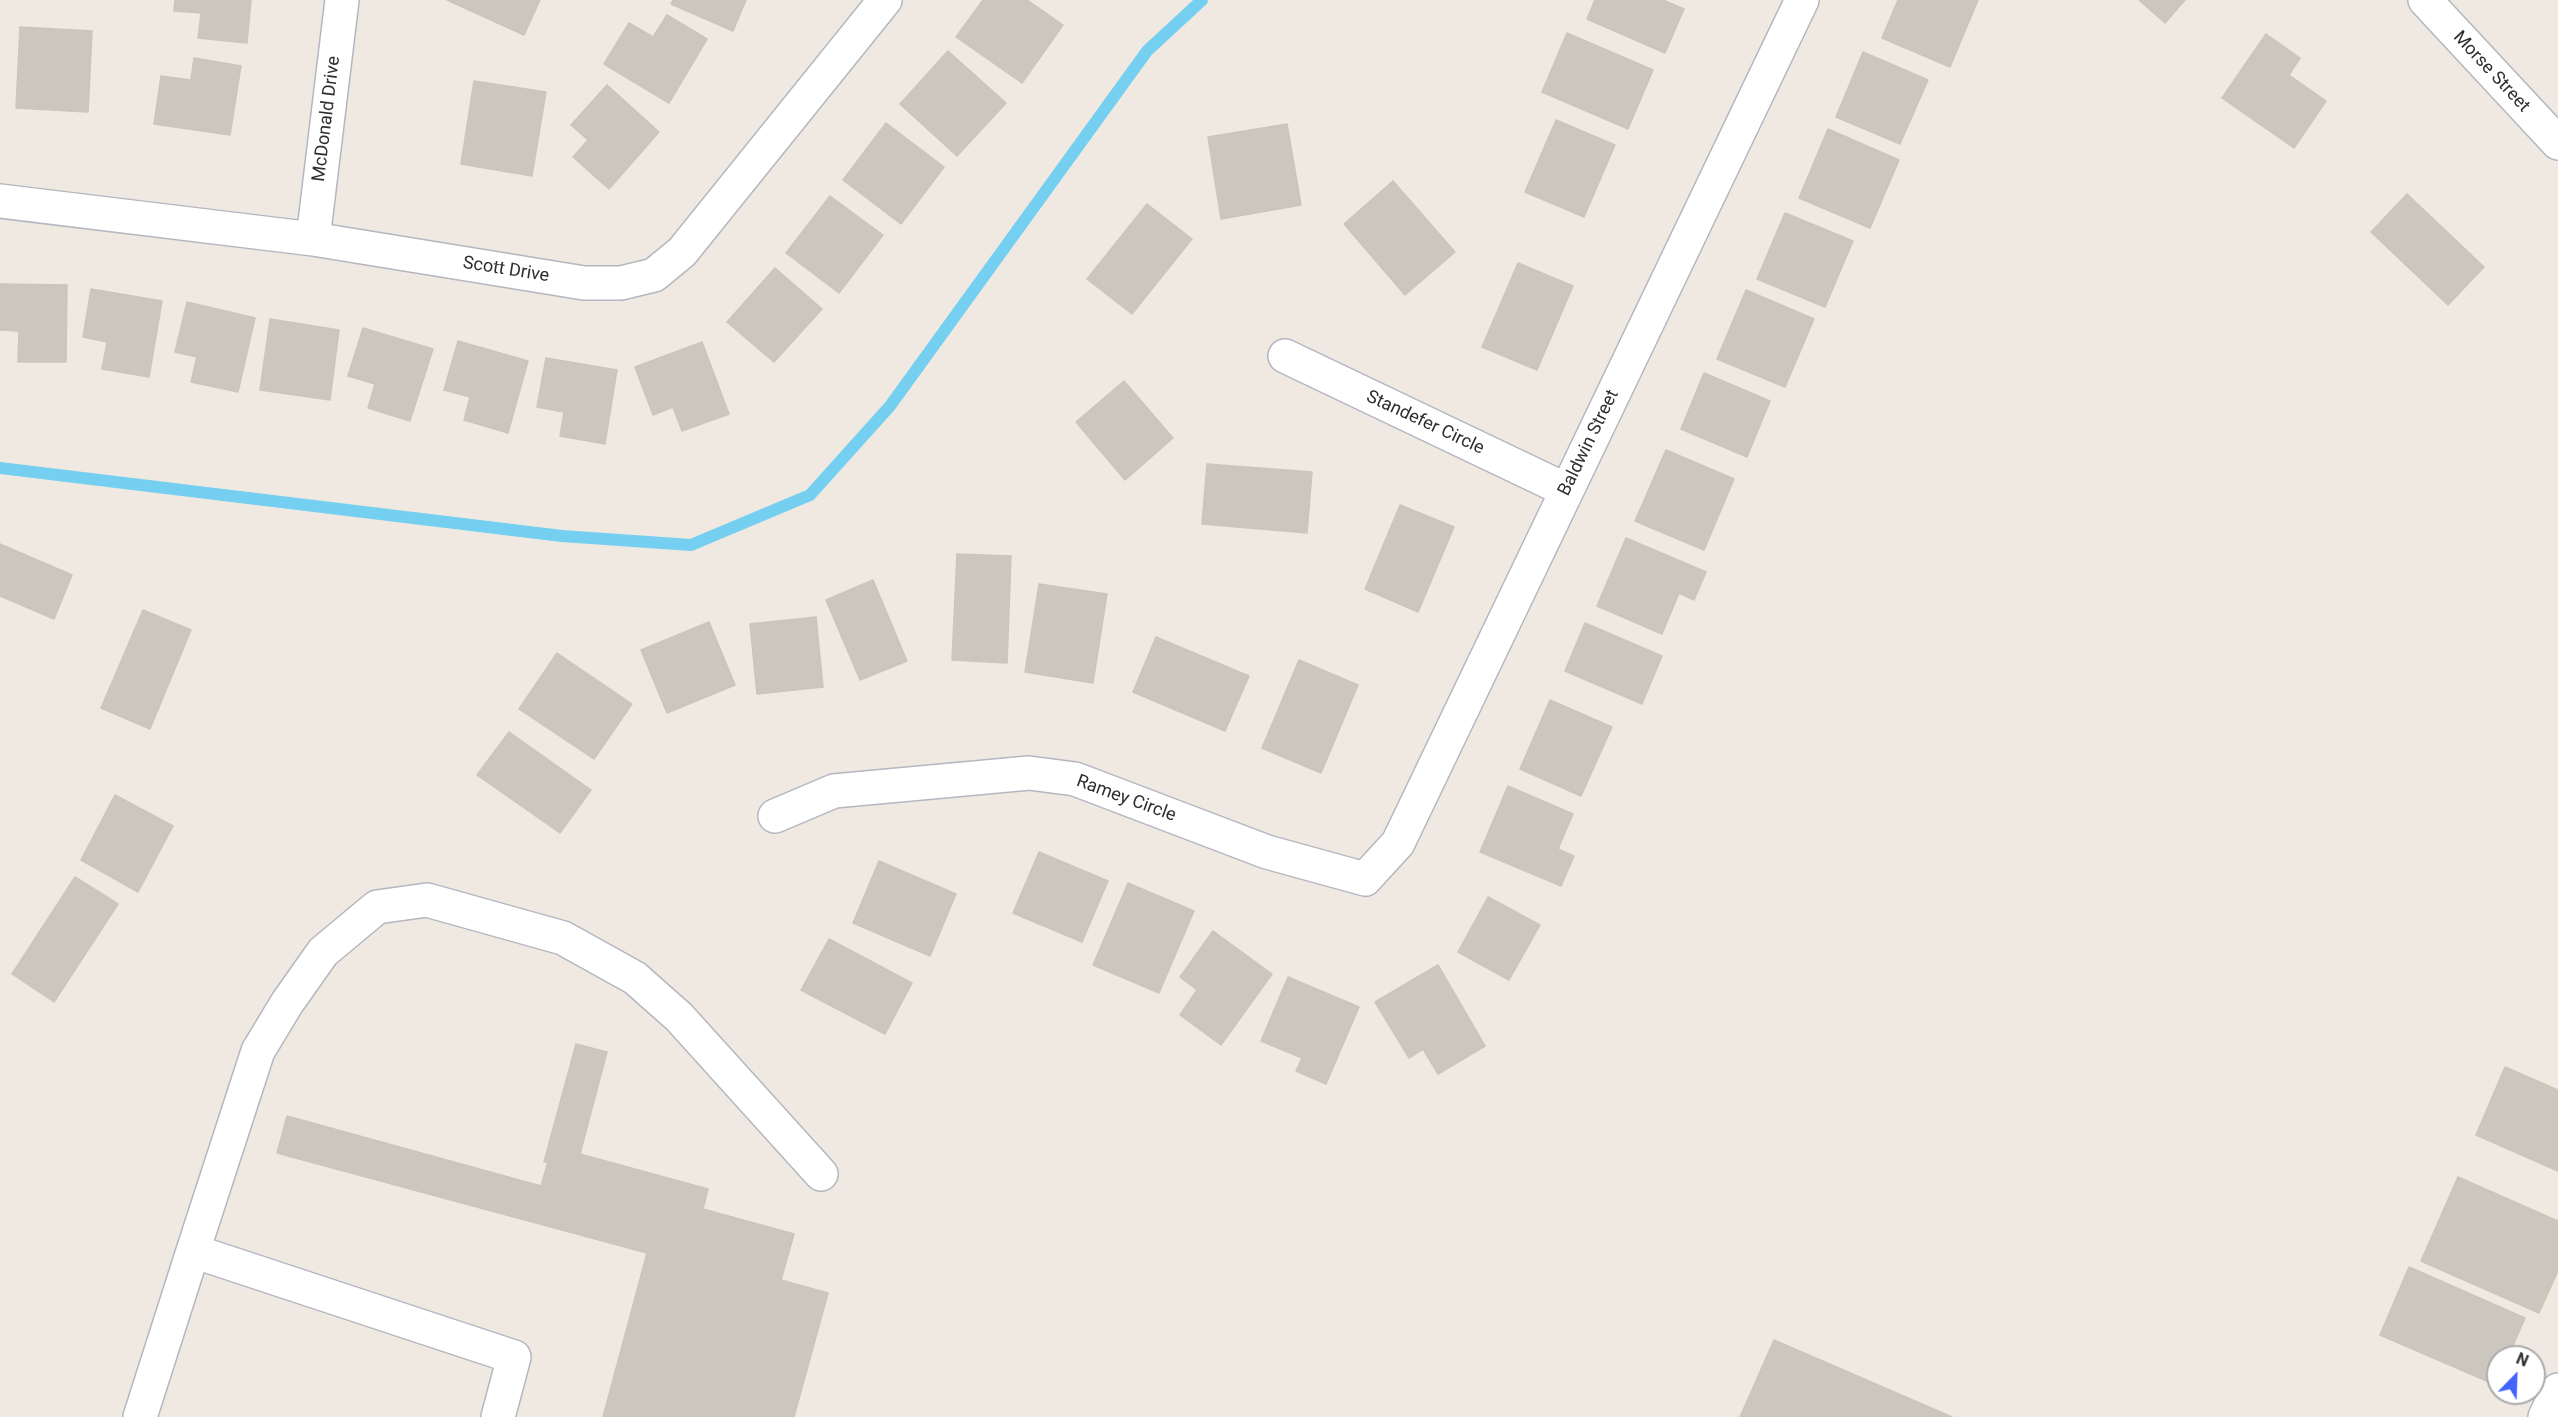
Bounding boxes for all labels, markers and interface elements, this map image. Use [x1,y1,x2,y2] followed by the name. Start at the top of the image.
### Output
[2448,27,2534,117] street label: Morse Street
[309,55,345,183] street label: McDonald Drive
[461,253,551,287] street label: Scott Drive
[1363,386,1487,460] street label: Standefer Circle
[1554,386,1624,500] street label: Baldwin Street
[1073,771,1179,827] street label: Ramey Circle
[2486,1345,2546,1405] north arrow
[2514,1349,2531,1371] text: N

